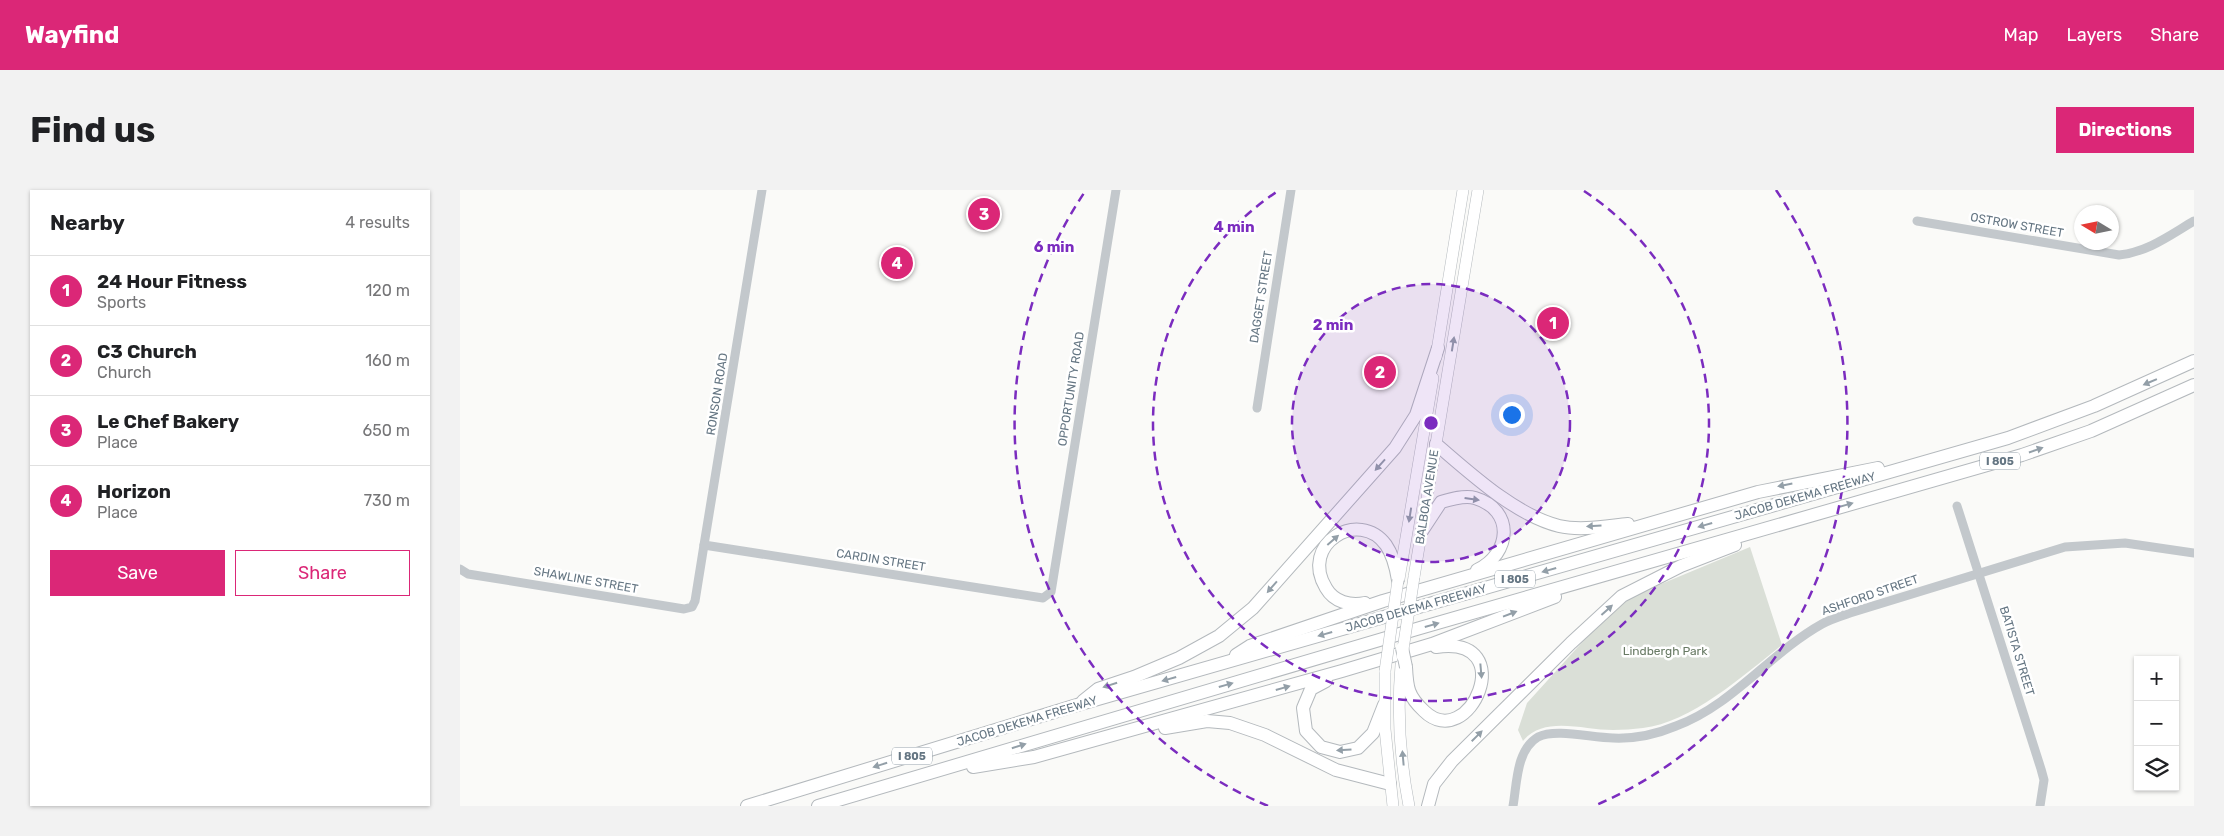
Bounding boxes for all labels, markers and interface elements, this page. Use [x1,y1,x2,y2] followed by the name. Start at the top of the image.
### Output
[25,21,119,49] text: Wayfind
[2004,24,2039,46] text: Map
[2067,24,2122,46] text: Layers
[2150,24,2199,46] text: Share
[2056,107,2194,153] button: Directions
[30,109,155,151] text: Find us
[968,195,1000,233] pin: 3
[2074,205,2119,250] north arrow
[50,210,125,235] text: Nearby
[1969,210,2065,240] street label: OSTROW STREET
[345,213,410,232] text: 4 results
[1213,218,1255,236] text: 4 min
[1034,238,1074,256] text: 6 min
[881,244,913,282] pin: 4
[1247,250,1275,344] street label: DAGGET STREET
[97,270,247,293] text: 24 Hour Fitness
[62,281,70,300] text: 1
[365,281,410,300] text: 120 m
[97,293,146,312] text: Sports
[1537,304,1569,342] pin: 1
[1313,316,1353,334] text: 2 min
[1055,331,1087,447] street label: OPPORTUNITY ROAD
[1449,336,1457,352] one-way arrow
[97,340,197,363] text: C3 Church
[61,351,71,370] text: 2
[365,351,410,370] text: 160 m
[704,352,730,436] street label: RONSON ROAD
[1364,353,1396,391] pin: 2
[97,363,152,382] text: Church
[2143,378,2157,386] one-way arrow
[1499,402,1525,428] your location
[97,410,239,433] text: Le Chef Bakery
[1422,414,1440,432] centre of rings
[61,421,71,440] text: 3
[363,421,410,440] text: 650 m
[97,433,138,452] text: Place
[2029,446,2044,454] one-way arrow
[1413,449,1441,545] street label: BALBOA AVENUE
[1980,452,2020,470] road number: I 805
[1374,459,1386,471] one-way arrow
[1733,469,1877,523] street label: JACOB DEKEMA FREEWAY
[97,480,171,503] text: Horizon
[1777,482,1793,490] one-way arrow
[61,491,71,510] text: 4
[364,491,410,510] text: 730 m
[1464,495,1480,503] one-way arrow
[1839,501,1854,509] one-way arrow
[97,503,138,522] text: Place
[1405,507,1413,523] one-way arrow
[1697,521,1712,529] one-way arrow
[1585,523,1601,531] one-way arrow
[1327,534,1339,545] one-way arrow
[835,546,927,574] street label: CARDIN STREET
[50,550,225,596] button: Save
[235,550,410,596] button: Share
[533,564,639,596] street label: SHAWLINE STREET
[1541,566,1556,574] one-way arrow
[1495,570,1535,588] road number: I 805
[1820,572,1920,618] street label: ASHFORD STREET
[1267,581,1278,593] one-way arrow
[1344,581,1488,635] street label: JACOB DEKEMA FREEWAY
[1600,604,1612,616] one-way arrow
[1997,604,2037,698] street label: BATISTA STREET
[1503,610,1518,617] one-way arrow
[1424,620,1439,628] one-way arrow
[1318,630,1333,638] one-way arrow
[1623,644,1708,658] park label: Lindbergh Park
[2134,656,2179,791] map controls
[2134,656,2179,701] button: +
[1477,663,1485,679] one-way arrow
[1161,675,1176,683] one-way arrow
[1218,681,1233,689] one-way arrow
[1102,682,1117,689] one-way arrow
[1276,683,1291,691] one-way arrow
[955,693,1099,749] street label: JACOB DEKEMA FREEWAY
[2134,701,2179,746] button: −
[1471,730,1483,742] one-way arrow
[1012,742,1027,750] one-way arrow
[2134,746,2179,791] button: layers
[1335,747,1351,755] one-way arrow
[892,748,932,764] road number: I 805
[1398,750,1406,766] one-way arrow
[872,762,887,770] one-way arrow

